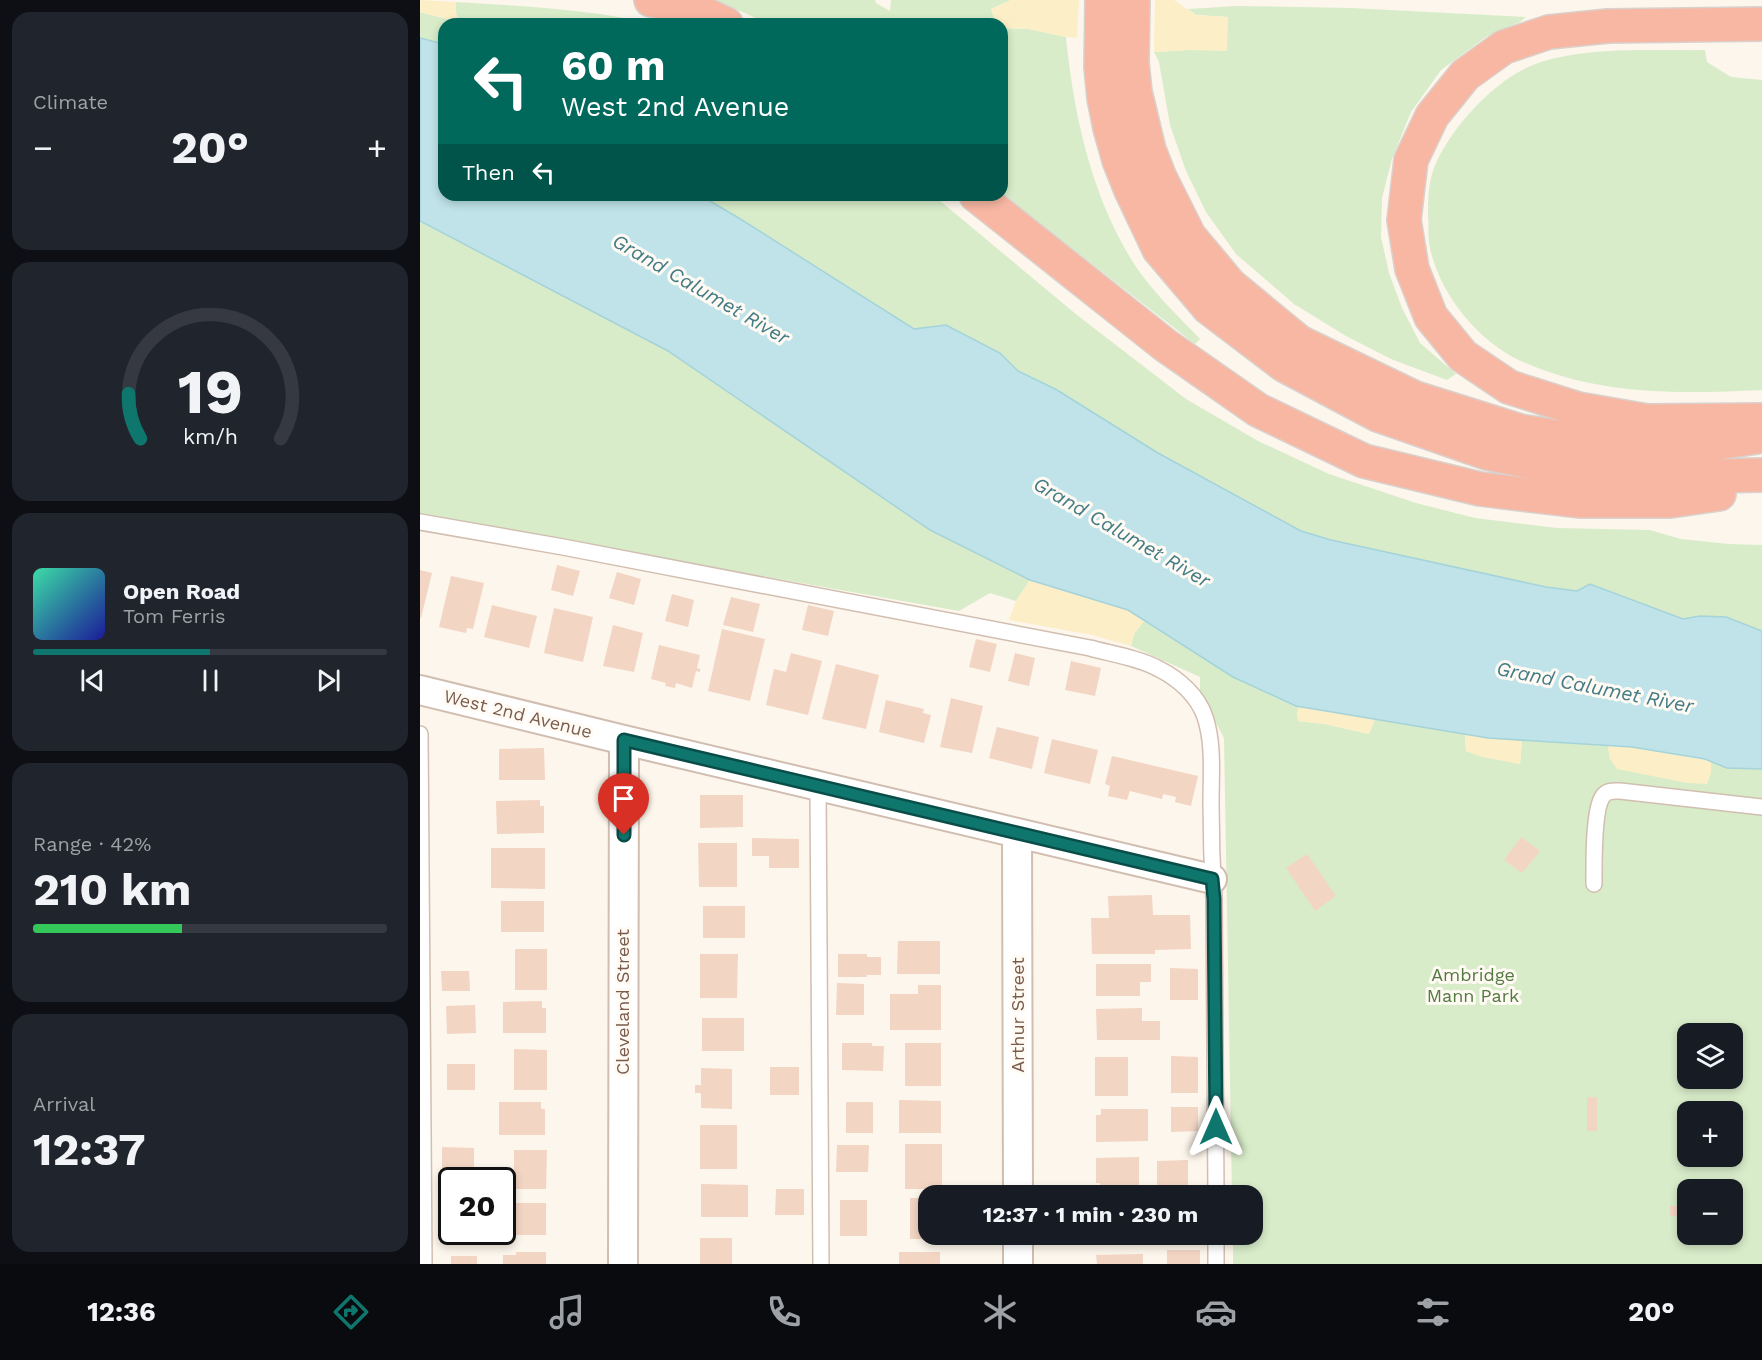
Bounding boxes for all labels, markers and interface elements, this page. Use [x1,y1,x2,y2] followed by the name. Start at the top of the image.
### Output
[561,41,665,90] text: 60 m
[462,42,540,120] icon: left
[33,90,108,114] text: Climate
[561,91,789,123] text: West 2nd Avenue
[171,121,249,174] text: 20°
[33,128,53,167] text: −
[367,128,387,167] text: +
[527,156,560,189] icon: left
[462,160,515,185] text: Then
[608,229,795,350] water label: Grand Calumet River
[177,355,243,428] text: 19
[182,424,238,449] text: km/h
[1029,472,1216,593] water label: Grand Calumet River
[123,579,240,604] text: Open Road
[123,604,226,628] text: Tom Ferris
[1494,656,1697,718] water label: Grand Calumet River
[76,664,109,697] icon: previous
[194,664,227,697] icon: pause
[312,664,345,697] icon: next
[442,685,595,742] street label: West 2nd Avenue
[598,773,649,835] pin
[607,782,640,815] icon: arrive
[33,832,151,856] text: Range · 42%
[33,863,191,916] text: 210 km
[612,928,633,1075] street label: Cleveland Street
[1007,957,1028,1073] street label: Arthur Street
[1427,964,1519,1006] park label: Ambridge Mann Park
[1677,1023,1743,1245] map controls
[1677,1023,1743,1089] button: layers
[33,1092,95,1116] text: Arrival
[1184,1095,1248,1159] position arrow
[1677,1101,1743,1167] button: +
[33,1123,146,1176] text: 12:37
[438,1167,516,1245] speed limit sign: 20
[1677,1179,1743,1245] button: −
[983,1202,1198,1227] text: 12:37 · 1 min · 230 m
[330,1291,372,1333] icon: directions
[546,1291,588,1333] icon: music
[763,1291,805,1333] icon: phone
[979,1291,1021,1333] icon: climate
[1195,1291,1237,1333] icon: car
[1412,1291,1454,1333] icon: filters
[87,1296,156,1328] text: 12:36
[1628,1296,1675,1328] text: 20°

